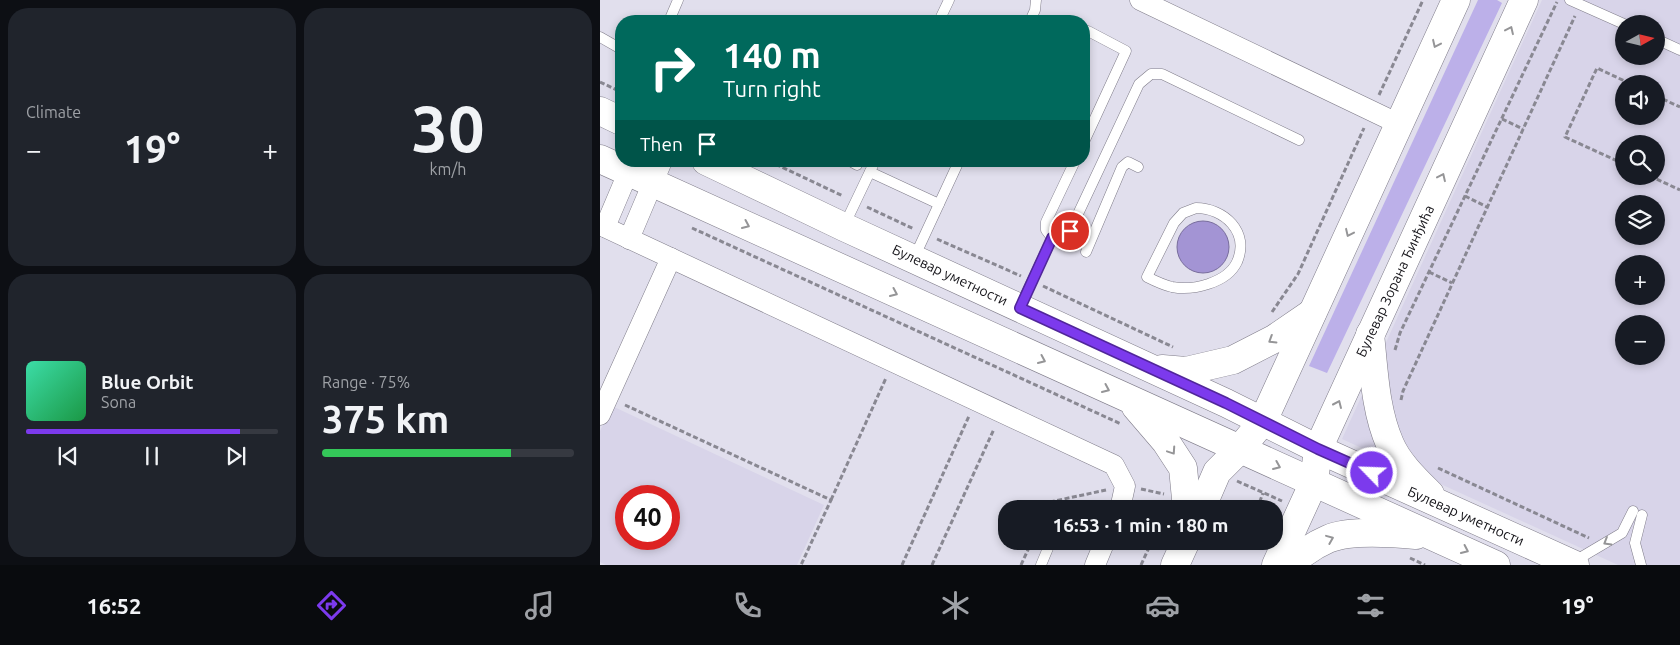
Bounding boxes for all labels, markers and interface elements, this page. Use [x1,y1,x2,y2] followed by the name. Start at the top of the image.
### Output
[1615,15,1665,65] north arrow
[1615,15,1665,365] map controls
[1504,26,1515,35] one-way arrow
[640,35,705,100] icon: right
[723,35,821,75] text: 140 m
[1432,39,1442,48] one-way arrow
[1615,75,1665,125] button: sound
[723,76,821,101] text: Turn right
[411,91,485,164] text: 30
[26,103,81,121] text: Climate
[124,128,180,170] text: 19°
[693,130,721,158] icon: arrive
[640,133,683,155] text: Then
[26,134,42,165] text: −
[262,134,278,165] text: +
[1615,135,1665,185] button: search
[430,160,466,178] text: km/h
[1436,173,1447,182] one-way arrow
[1615,195,1665,245] button: layers
[1353,203,1437,359] street label: Булевар Зорана Ђинђића
[1049,210,1091,252] pin
[1056,217,1084,245] icon: arrive
[741,219,750,230] one-way arrow
[1345,228,1355,237] one-way arrow
[890,241,1010,309] street label: Булевар уметности
[1615,255,1665,305] button: +
[889,286,898,297] one-way arrow
[1615,315,1665,365] button: −
[1269,333,1278,343] one-way arrow
[1037,354,1046,364] one-way arrow
[101,371,194,393] text: Blue Orbit
[322,373,410,391] text: Range · 75%
[1101,383,1110,393] one-way arrow
[101,393,136,411] text: Sona
[322,398,449,440] text: 375 km
[1332,400,1342,409] one-way arrow
[54,442,82,470] icon: previous
[138,442,166,470] icon: pause
[222,442,250,470] icon: next
[1166,446,1175,455] one-way arrow
[1345,446,1397,498] position arrow
[1272,460,1280,470] one-way arrow
[1405,483,1527,549] street label: Булевар уметности
[615,485,680,550] speed limit sign: 40
[1053,514,1228,536] text: 16:53 · 1 min · 180 m
[1325,535,1334,545] one-way arrow
[1603,535,1612,545] one-way arrow
[1460,544,1469,554] one-way arrow
[314,588,349,623] icon: directions
[522,588,557,623] icon: music
[730,588,765,623] icon: phone
[938,588,973,623] icon: climate
[1145,588,1180,623] icon: car
[1353,588,1388,623] icon: filters
[86,593,141,618] text: 16:52
[1561,593,1594,618] text: 19°

